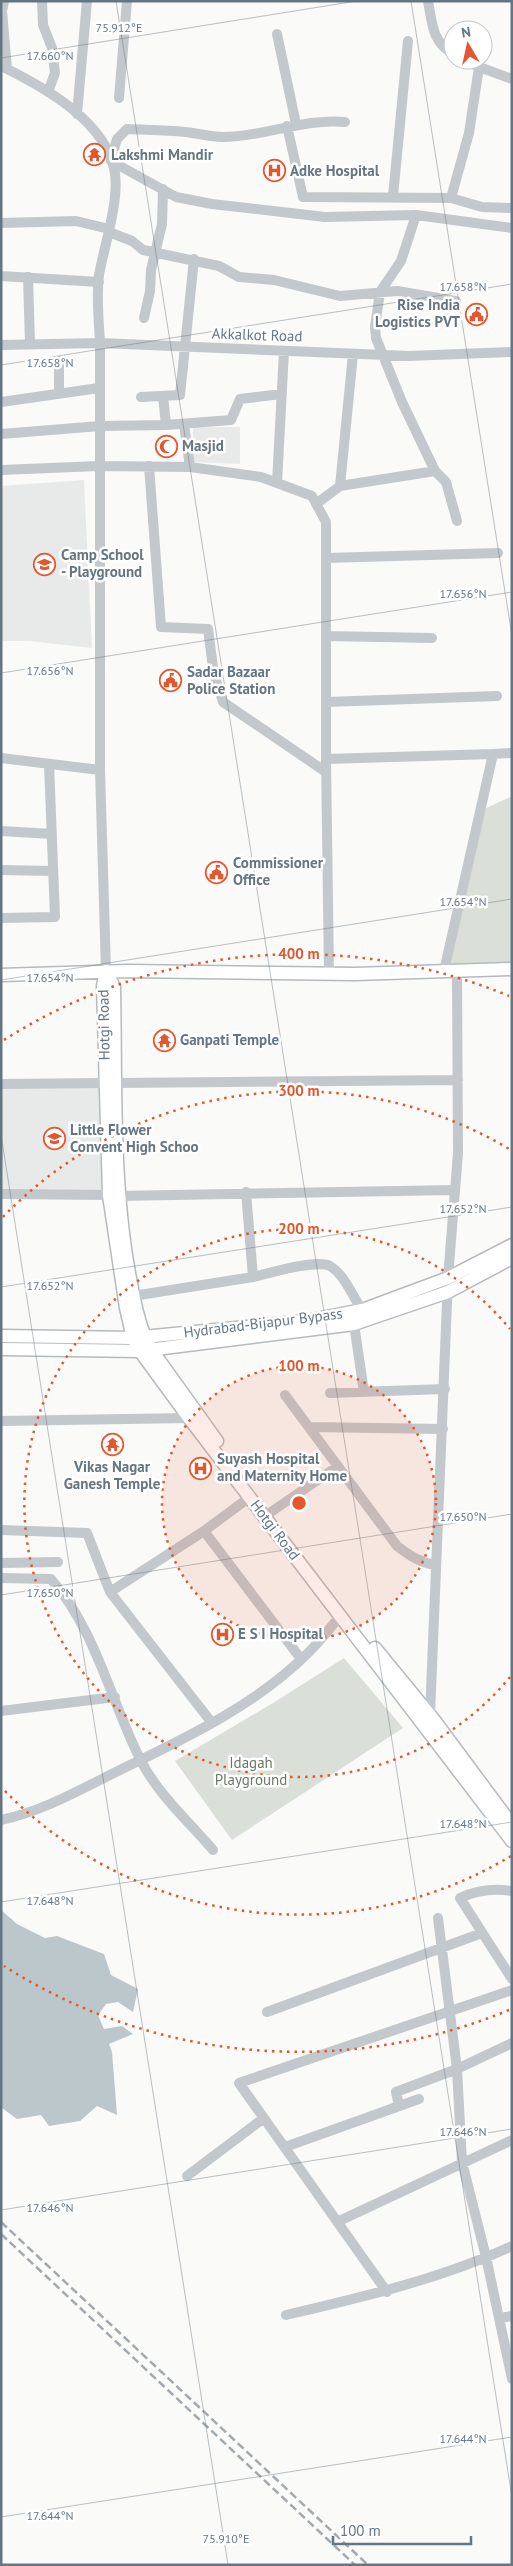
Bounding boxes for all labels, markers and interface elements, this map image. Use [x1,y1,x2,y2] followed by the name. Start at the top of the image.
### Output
[96,20,142,35] text: 75.912°E
[443,20,493,70] north arrow
[460,23,472,42] text: N
[26,48,74,63] text: 17.660°N
[83,143,107,167] temple icon: Lakshmi Mandir
[111,145,214,164] place label: Lakshmi Mandir
[262,159,286,183] hospital icon: Adke Hospital
[290,161,380,180] place label: Adke Hospital
[439,279,487,294] text: 17.658°N
[375,295,460,331] place label: Rise India Logistics PVT
[464,302,488,326] public building icon: Rise India Logistics PVT
[211,323,303,346] street label: Akkalkot Road
[26,355,74,370] text: 17.658°N
[154,434,178,458] mosque icon: Masjid
[182,436,224,455] place label: Masjid
[61,545,144,581] place label: Camp School - Playground
[33,552,57,576] school or university icon: Camp School - Playground
[439,586,487,601] text: 17.656°N
[187,662,275,698] place label: Sadar Bazaar Police Station
[26,663,74,678] text: 17.656°N
[159,669,183,693] public building icon: Sadar Bazaar Police Station
[233,853,324,889] place label: Commissioner Office
[205,860,229,884] public building icon: Commissioner Office
[439,894,487,909] text: 17.654°N
[278,944,320,963] text: 400 m
[26,970,74,985] text: 17.654°N
[93,989,114,1061] street label: Hotgi Road
[152,1028,176,1052] temple icon: Ganpati Temple
[180,1030,280,1049] place label: Ganpati Temple
[278,1081,320,1100] text: 300 m
[70,1120,199,1156] place label: Little Flower Convent High Schoo
[42,1127,66,1151] school or university icon: Little Flower Convent High Schoo
[439,1201,487,1216] text: 17.652°N
[278,1219,320,1238] text: 200 m
[26,1278,74,1293] text: 17.652°N
[182,1303,344,1342] street label: Hydrabad-Bijapur Bypass
[278,1356,320,1375] text: 100 m
[100,1432,124,1456] temple icon: Vikas Nagar Ganesh Temple
[217,1449,347,1485] place label: Suyash Hospital and Maternity Home
[189,1456,213,1480] hospital icon: Suyash Hospital and Maternity Home
[64,1457,161,1493] place label: Vikas Nagar Ganesh Temple
[290,1494,308,1512] centre of rings
[246,1496,304,1564] street label: Hotgi Road
[439,1509,487,1524] text: 17.650°N
[26,1585,74,1600] text: 17.650°N
[210,1622,234,1646] hospital icon: E S I Hospital
[238,1624,323,1643] place label: E S I Hospital
[215,1753,287,1789] park label: Idagah Playground
[439,1816,487,1831] text: 17.648°N
[26,1893,74,1908] text: 17.648°N
[439,2124,487,2139] text: 17.646°N
[26,2200,74,2215] text: 17.646°N
[439,2431,487,2446] text: 17.644°N
[26,2508,74,2523] text: 17.644°N
[333,2514,470,2546] scale bar
[340,2521,381,2540] text: 100 m
[203,2531,249,2546] text: 75.910°E

